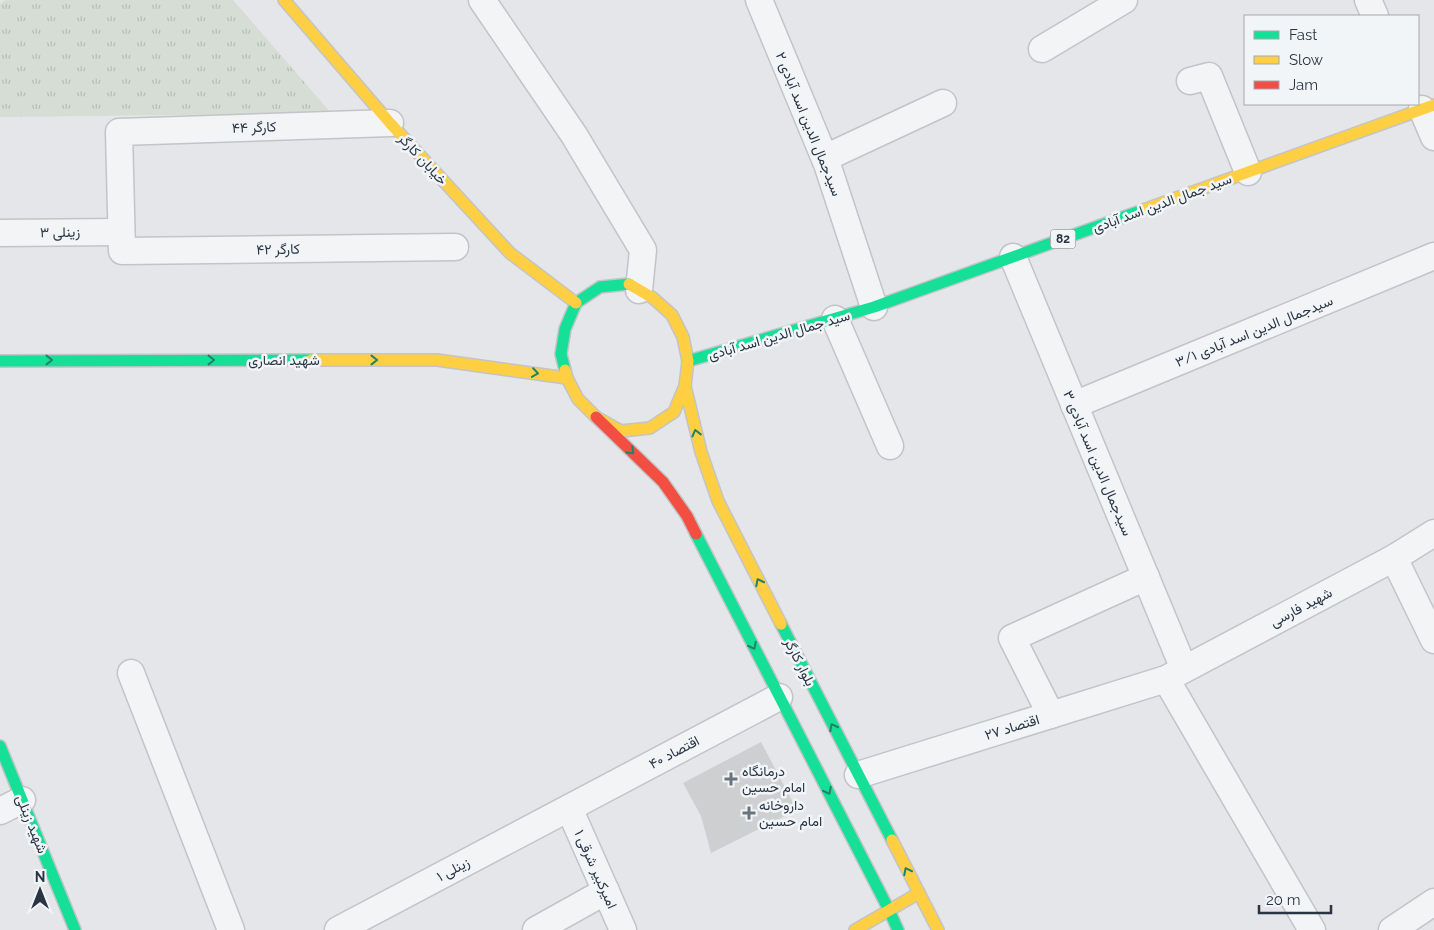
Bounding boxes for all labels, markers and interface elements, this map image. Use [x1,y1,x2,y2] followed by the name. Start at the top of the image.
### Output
[1244,15,1419,105] legend
[1289,26,1317,44] text: Fast
[771,50,845,199] street label: سیدجمال الدین اسد آبادی ۲
[1289,51,1323,69] text: Slow
[1289,76,1318,94] text: Jam
[231,118,277,137] street label: کارگر ۴۴
[394,129,451,189] street label: خیابان کارگر
[1090,170,1234,238] street label: سید جمال الدین اسد آبادی
[40,224,80,241] street label: زینلی ۳
[1050,230,1076,248] road number: 82
[256,241,300,258] street label: کارگر ۴۲
[1173,292,1336,372] street label: سیدجمال الدین اسد آبادی ۳/۱
[706,307,852,365] street label: سید جمال الدین اسد آبادی
[248,352,320,369] street label: شهید انصاری
[45,355,53,365] one-way arrow
[208,355,215,365] one-way arrow
[370,355,378,365] one-way arrow
[531,368,540,378] one-way arrow
[1058,388,1136,539] street label: سیدجمال الدین اسد آبادی ۳
[691,428,702,437] one-way arrow
[625,445,634,454] one-way arrow
[755,578,765,587] one-way arrow
[1267,584,1335,631] street label: شهید فارسی
[780,635,819,689] street label: بلوار کارگر
[747,641,757,650] one-way arrow
[983,711,1041,743] street label: اقتصاد ۲۷
[829,723,839,732] one-way arrow
[646,732,702,772] street label: اقتصاد ۴۰
[742,763,805,796] place label: درمانگاه امام حسین
[724,772,738,786] marker: درمانگاه امام حسین
[822,786,832,795] one-way arrow
[12,792,51,856] street label: شهید زینلی
[759,797,822,830] place label: داروخانه امام حسین
[743,807,755,819] marker: داروخانه امام حسین
[571,827,621,911] street label: امیرکبیر شرقی ۱
[434,854,473,885] street label: زینلی ۱
[15,865,65,915] north arrow
[903,867,913,876] one-way arrow
[35,869,45,885] text: N
[1259,882,1332,914] scale bar
[1266,891,1301,909] text: 20 m

